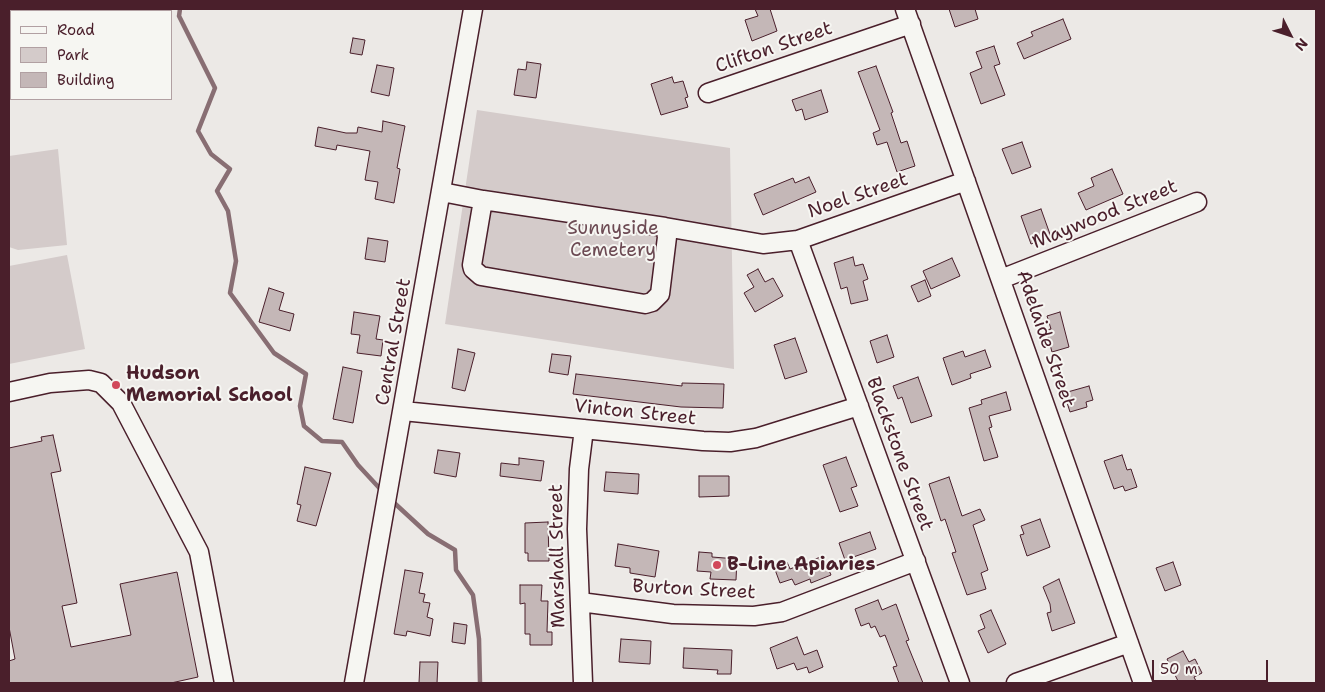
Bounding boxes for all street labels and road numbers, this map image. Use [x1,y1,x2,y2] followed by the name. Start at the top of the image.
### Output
[713,17,835,79] street label: Clifton Street
[805,168,911,224] street label: Noel Street
[1029,176,1181,254] street label: Maywood Street
[1011,267,1079,411] street label: Adelaide Street
[372,277,416,407] street label: Central Street
[861,374,937,534] street label: Blackstone Street
[573,395,697,431] street label: Vinton Street
[545,484,571,628] street label: Marshall Street
[632,575,756,605] street label: Burton Street

